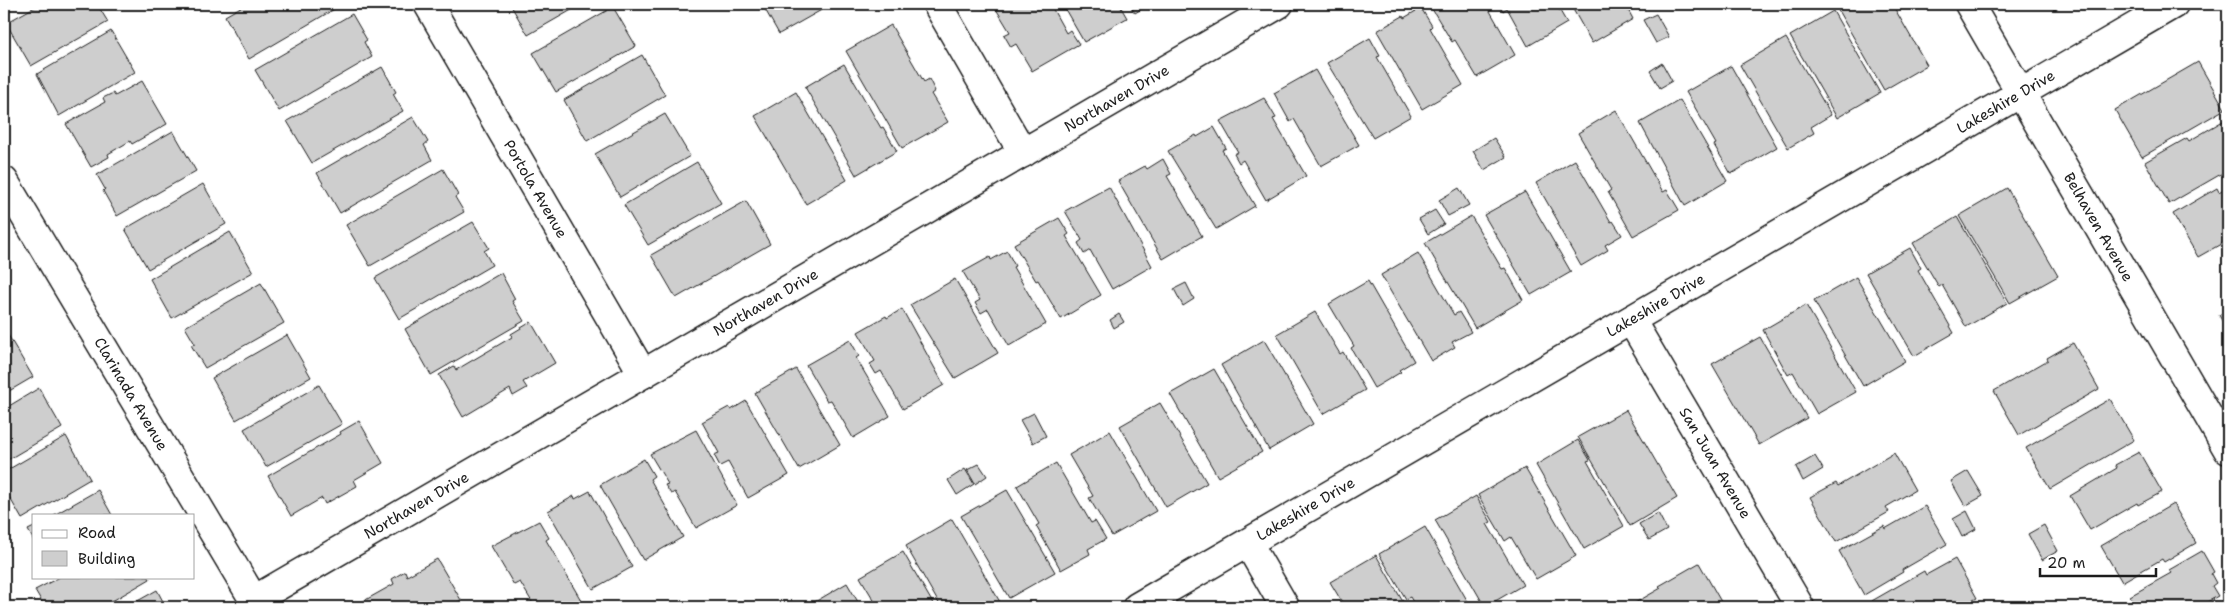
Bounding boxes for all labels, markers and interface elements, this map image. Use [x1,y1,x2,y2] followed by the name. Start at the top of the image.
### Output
[1061,60,1173,137] street label: Northaven Drive
[1953,65,2059,138] street label: Lakeshire Drive
[499,136,572,242] street label: Portola Avenue
[2059,169,2138,285] street label: Belhaven Avenue
[710,264,822,341] street label: Northaven Drive
[1603,269,1709,342] street label: Lakeshire Drive
[89,334,173,454] street label: Clarinada Avenue
[1675,404,1756,522] street label: San Juan Avenue
[360,467,473,544] street label: Northaven Drive
[1253,472,1359,545] street label: Lakeshire Drive
[32,514,195,578] legend
[78,523,116,543] text: Road
[2040,546,2156,578] scale bar
[78,549,135,569] text: Building
[2047,553,2086,573] text: 20 m

